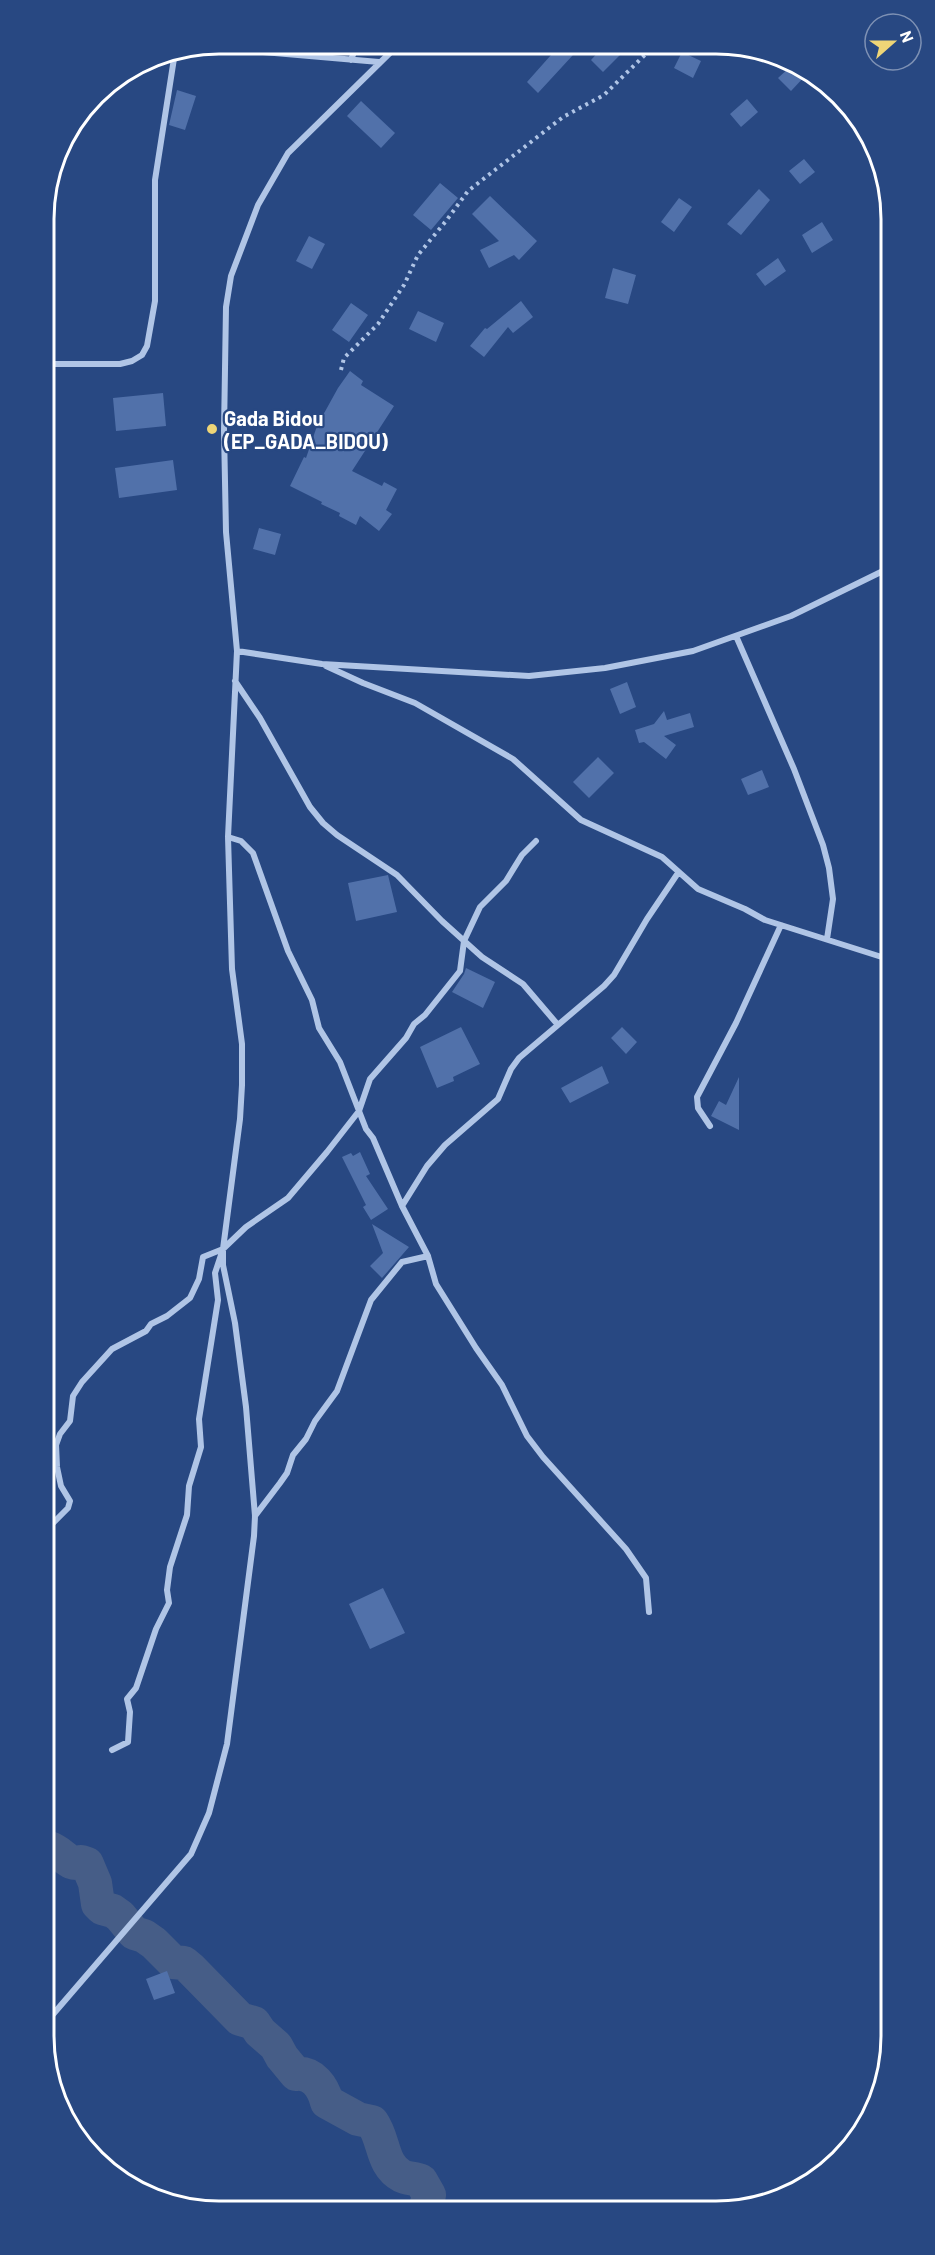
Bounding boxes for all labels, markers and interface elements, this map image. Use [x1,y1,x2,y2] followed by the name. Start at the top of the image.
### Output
[863,12,923,72] north arrow
[897,28,918,45] text: N
[223,406,388,453] place label: Gada Bidou (EP_GADA_BIDOU)
[205,422,219,436] marker: Gada Bidou (EP_GADA_BIDOU)

